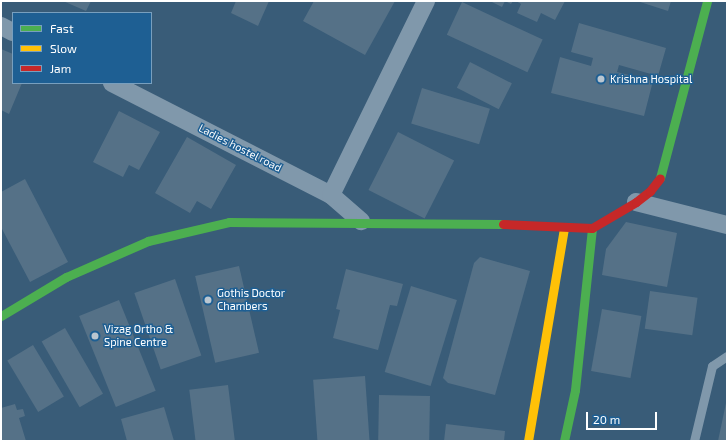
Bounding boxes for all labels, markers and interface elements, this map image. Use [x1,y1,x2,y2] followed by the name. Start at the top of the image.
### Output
[12,12,152,84] legend
[50,21,73,35] text: Fast
[50,41,77,55] text: Slow
[50,61,71,75] text: Jam
[610,72,692,86] place label: Krishna Hospital
[595,73,607,85] marker: Krishna Hospital
[196,121,284,175] street label: Ladies hostel road
[217,287,285,313] place label: Gothis Doctor Chambers
[202,294,214,306] marker: Gothis Doctor Chambers
[104,323,173,349] place label: Vizag Ortho & Spine Centre
[89,330,101,342] marker: Vizag Ortho & Spine Centre
[588,404,659,430] scale bar
[593,412,620,426] text: 20 m

